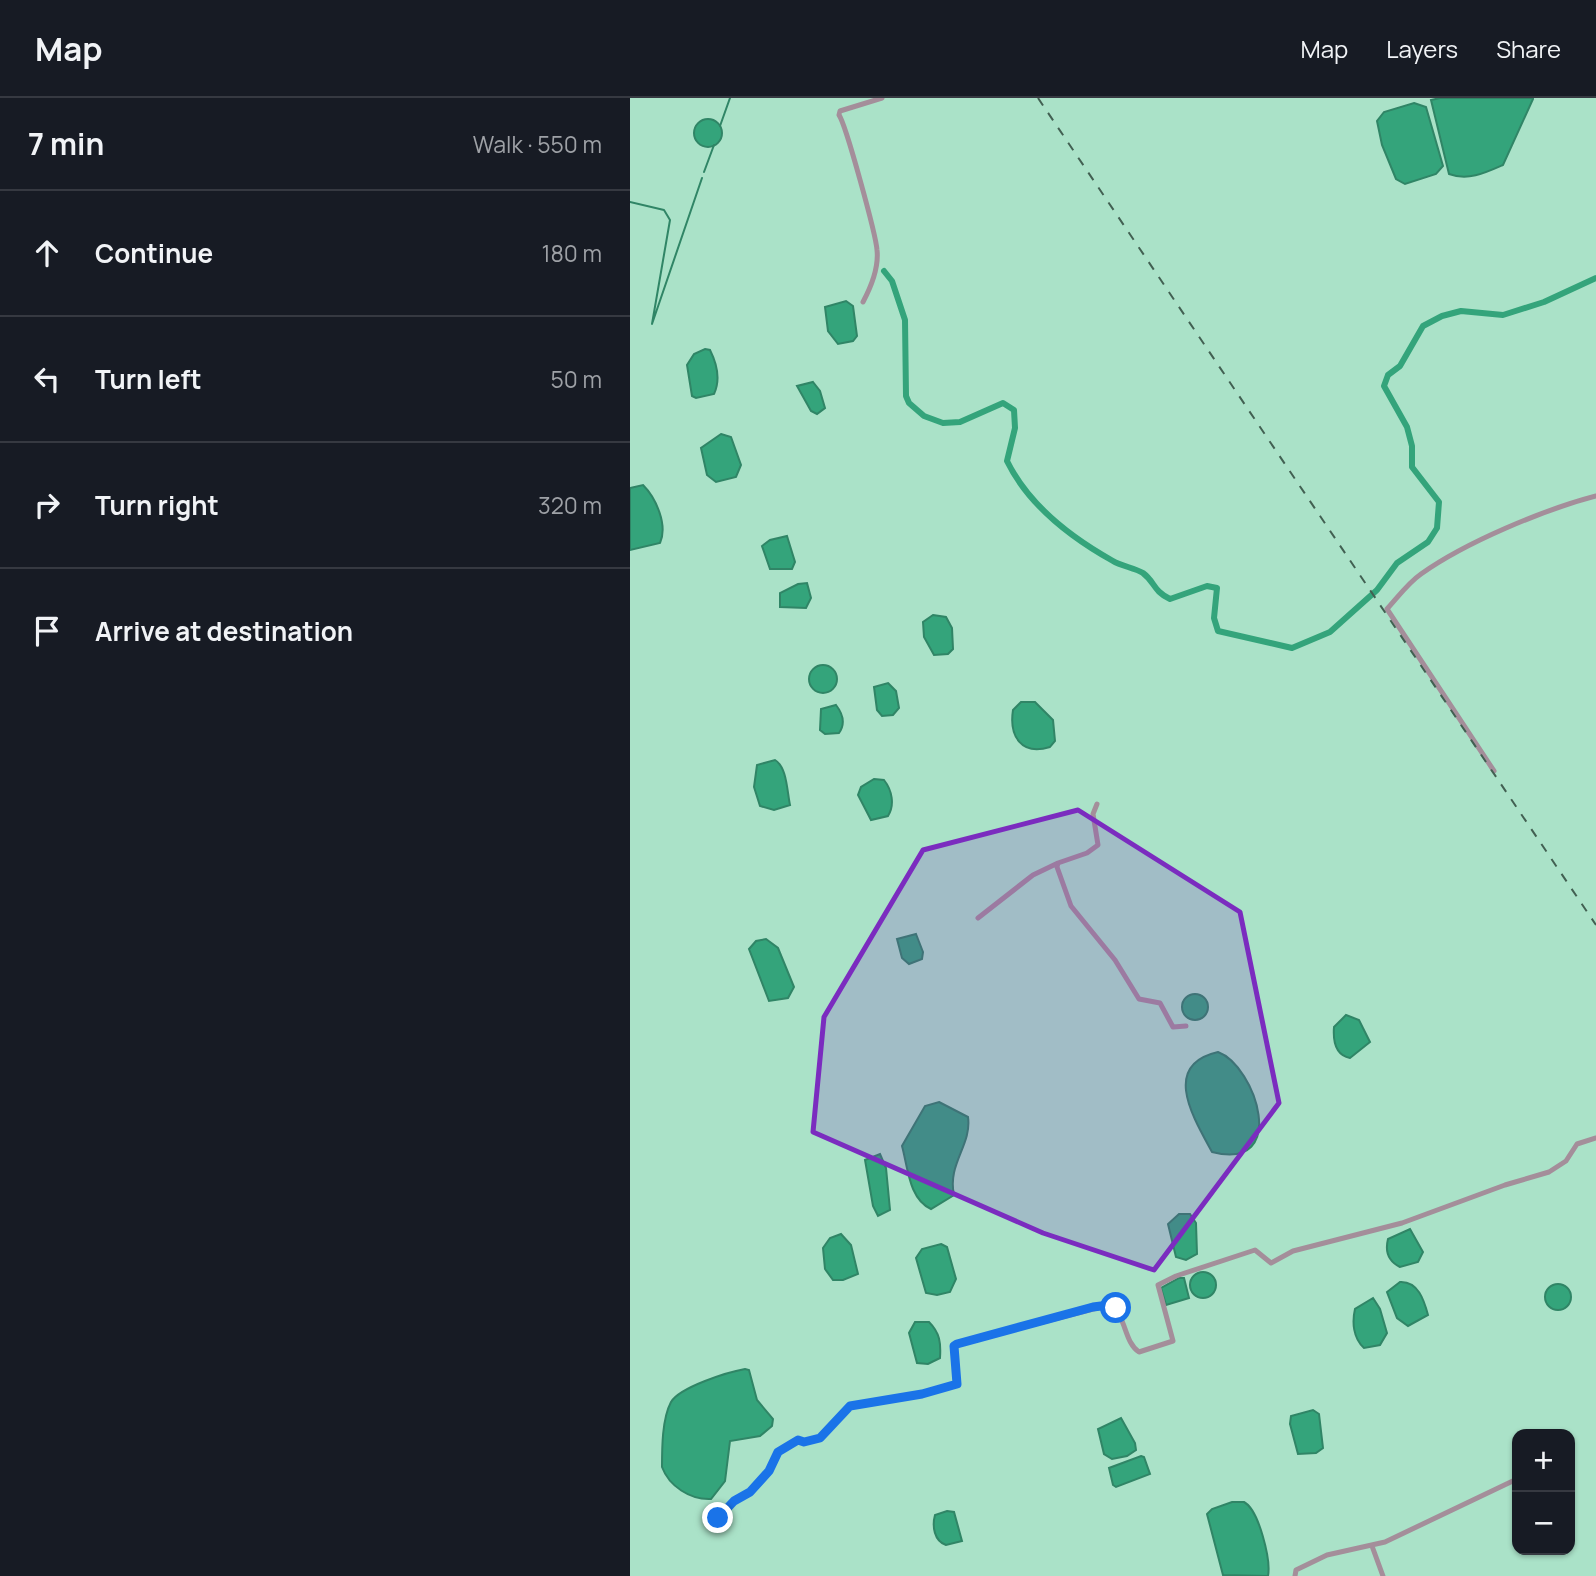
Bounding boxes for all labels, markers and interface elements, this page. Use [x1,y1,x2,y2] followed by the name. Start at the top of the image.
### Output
[35,26,103,71] text: Map
[1301,32,1348,65] text: Map
[1386,32,1458,65] text: Layers
[1496,32,1561,65] text: Share
[28,123,104,164] text: 7 min
[473,128,602,160] text: Walk · 550 m
[28,234,66,272] icon: ahead
[95,235,213,271] text: Continue
[542,237,602,269] text: 180 m
[28,360,66,398] icon: left
[95,361,202,397] text: Turn left
[551,363,602,395] text: 50 m
[28,486,66,524] icon: right
[95,487,219,523] text: Turn right
[538,489,602,521] text: 320 m
[28,612,66,650] icon: arrive
[95,613,353,649] text: Arrive at destination
[1100,1292,1131,1323] route start
[1512,1429,1575,1555] map controls
[1512,1429,1575,1492] button: +
[1512,1492,1575,1555] button: −
[702,1502,733,1533] route end

